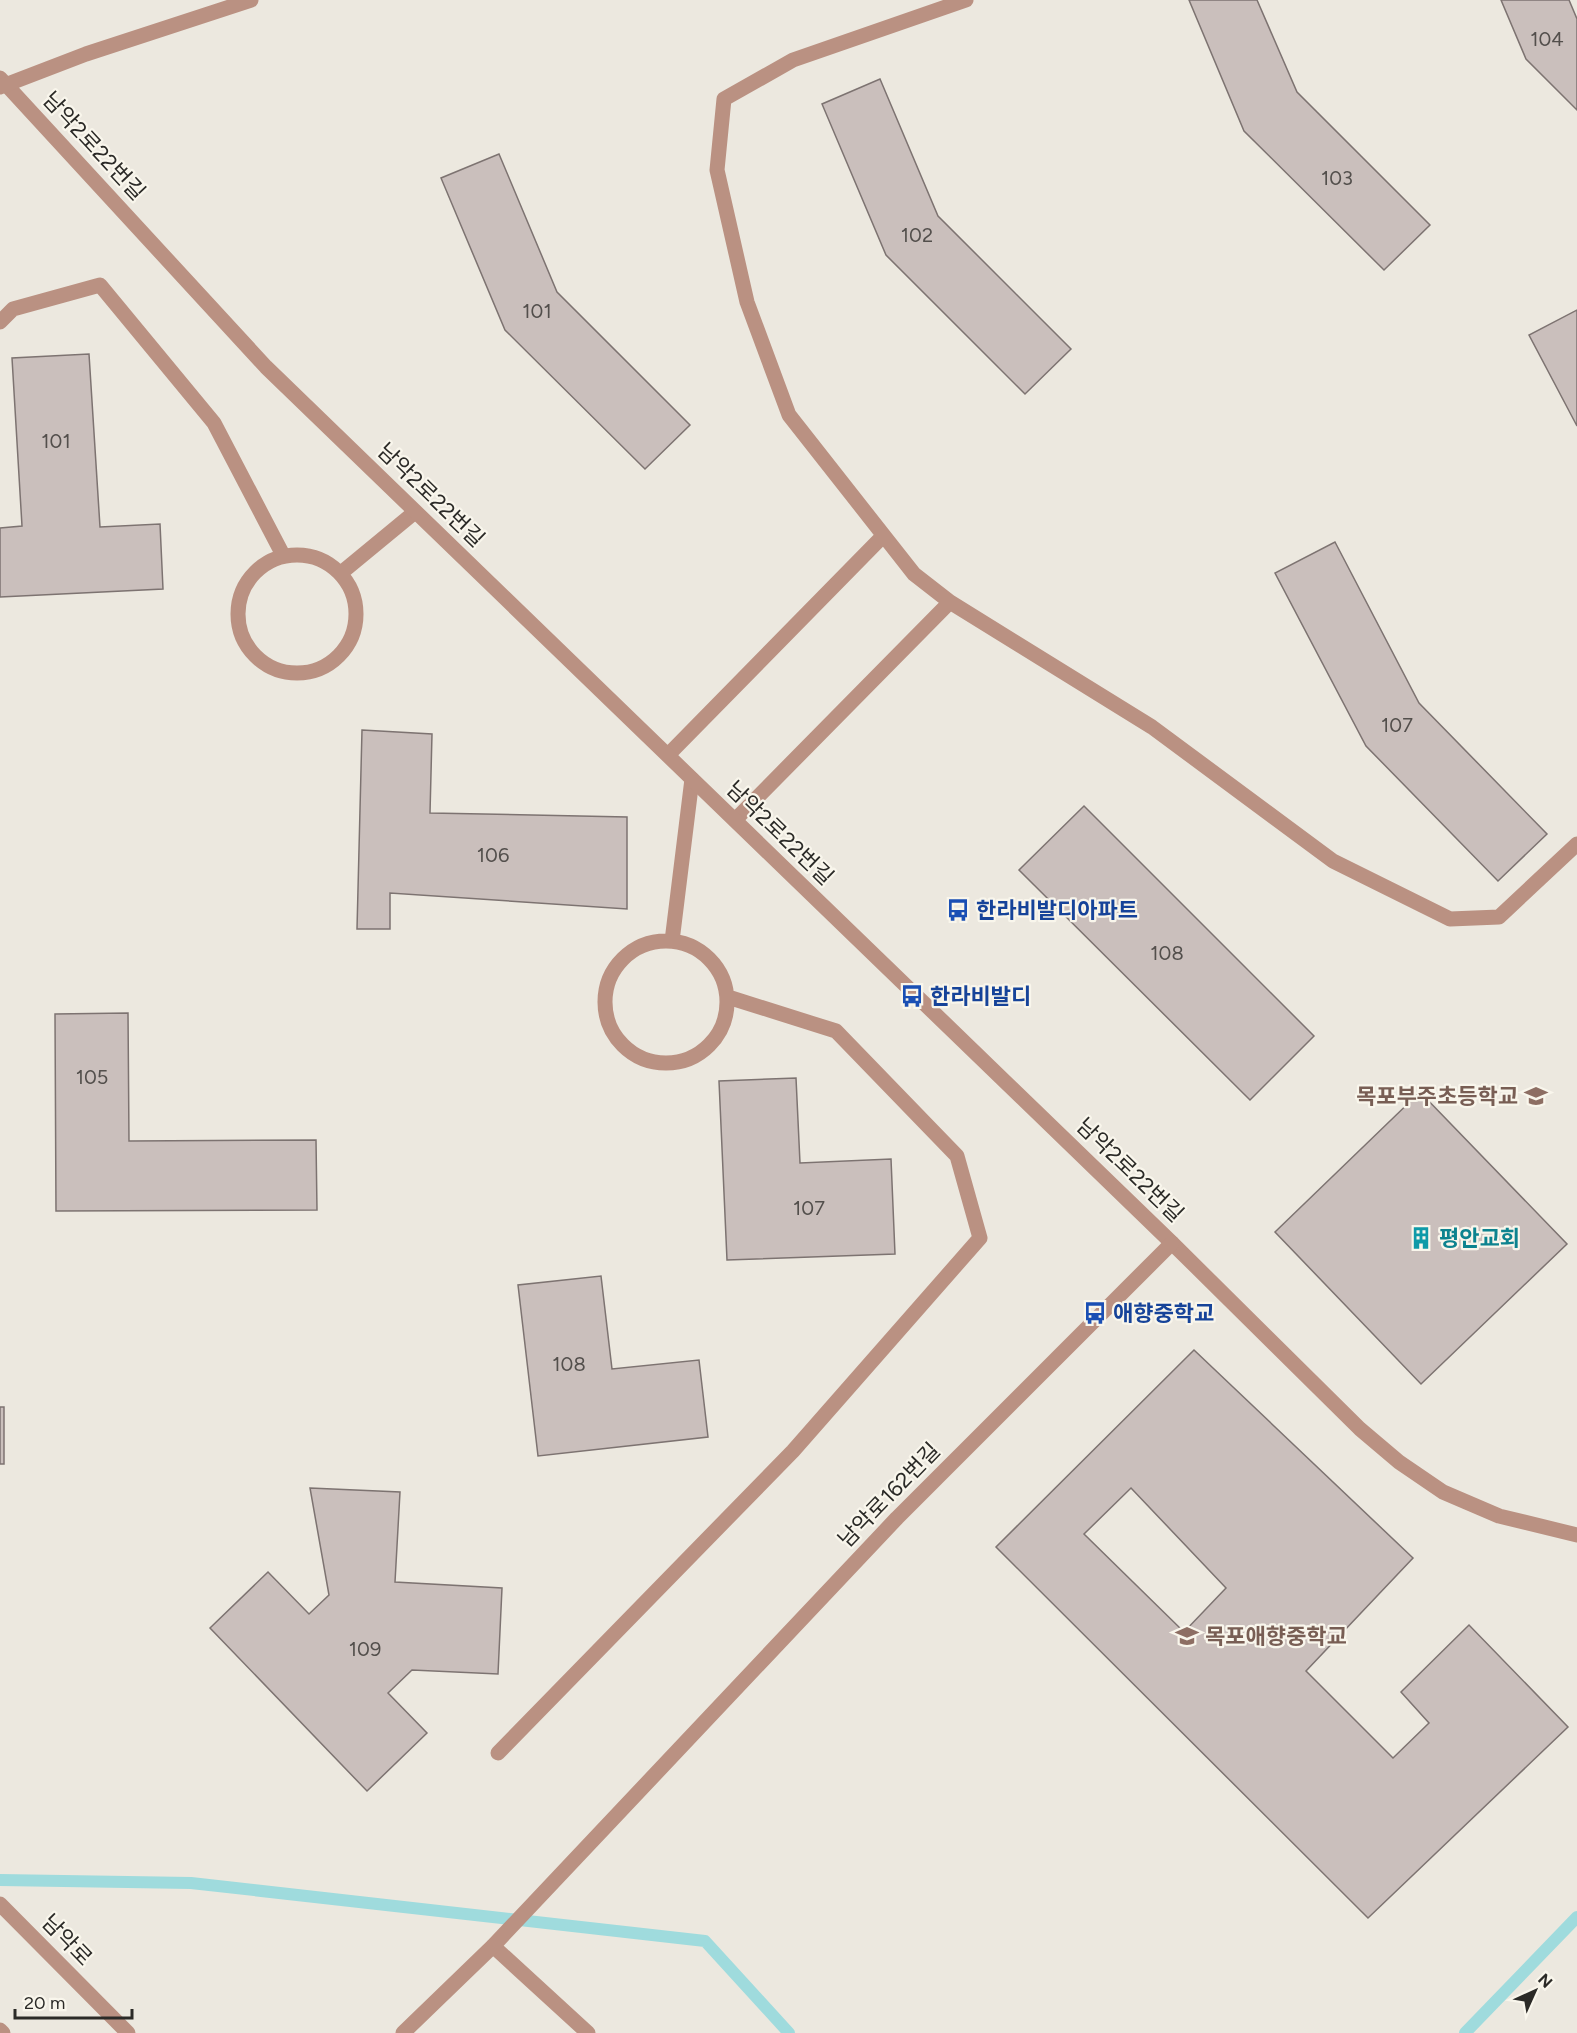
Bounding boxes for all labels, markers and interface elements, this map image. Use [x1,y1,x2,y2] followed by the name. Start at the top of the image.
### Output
[1530,27,1564,51] house number: 104
[37,86,151,206] street label: 남악2로22번길
[1321,166,1353,190] house number: 103
[901,223,933,247] house number: 102
[522,299,552,323] house number: 101
[41,429,71,453] house number: 101
[372,437,490,553] street label: 남악2로22번길
[1381,713,1413,737] house number: 107
[721,775,839,891] street label: 남악2로22번길
[477,843,509,867] house number: 106
[945,897,971,923] bus stop icon: 한라비발디아파트
[976,897,1138,924] place label: 한라비발디아파트
[1150,941,1184,965] house number: 108
[899,983,925,1009] bus stop icon: 한라비발디
[930,983,1031,1010] place label: 한라비발디
[76,1065,108,1089] house number: 105
[1356,1083,1518,1110] place label: 목포부주초등학교
[1523,1083,1549,1109] school or university icon: 목포부주초등학교
[1071,1112,1189,1228] street label: 남악2로22번길
[793,1196,825,1220] house number: 107
[1408,1225,1434,1251] building icon: 평안교회
[1439,1225,1520,1252] place label: 평안교회
[1082,1300,1108,1326] bus stop icon: 애향중학교
[1113,1300,1214,1327] place label: 애향중학교
[552,1352,586,1376] house number: 108
[832,1437,946,1553] street label: 남악로162번길
[1174,1623,1200,1649] school or university icon: 목포애향중학교
[1205,1623,1347,1650] place label: 목포애향중학교
[349,1637,381,1661] house number: 109
[36,1909,98,1971] street label: 남악로
[1505,1961,1565,2021] north arrow
[1534,1970,1556,1992] text: N
[15,1982,132,2020] scale bar
[24,1992,65,2014] text: 20 m

